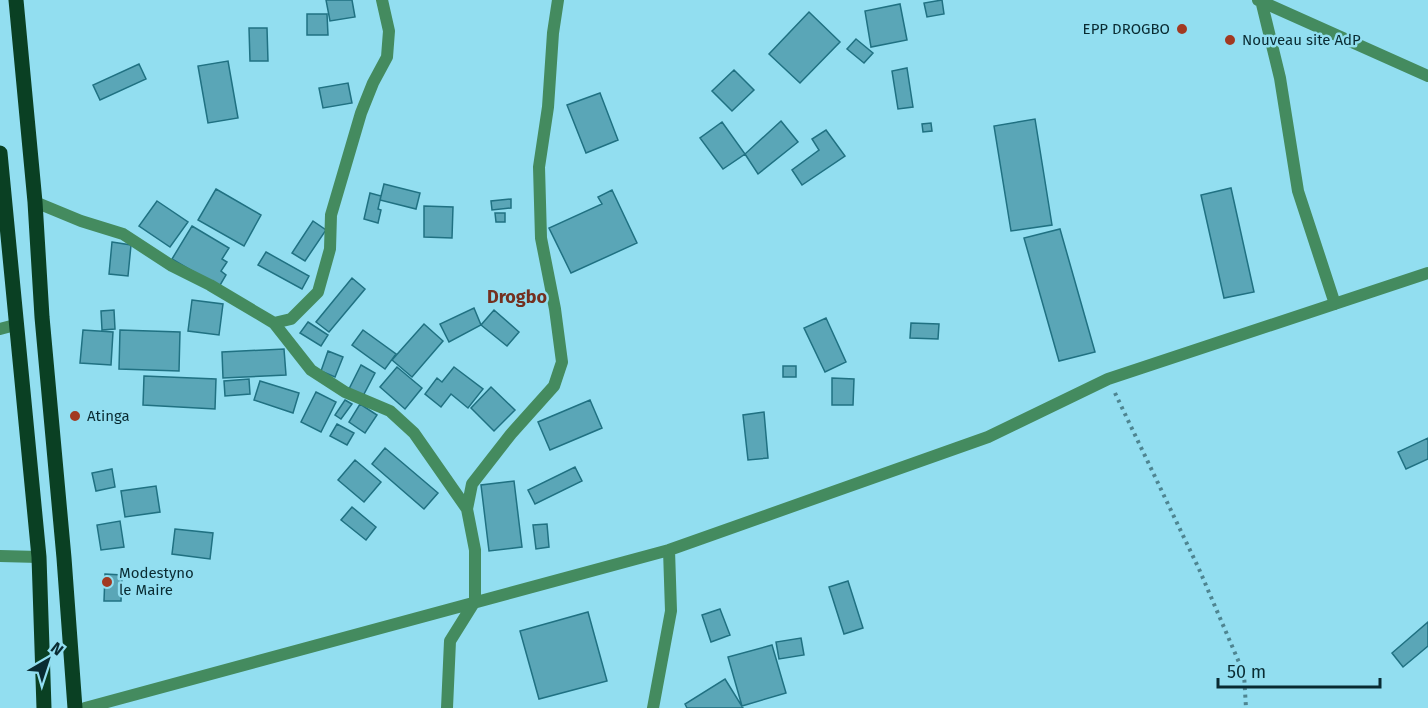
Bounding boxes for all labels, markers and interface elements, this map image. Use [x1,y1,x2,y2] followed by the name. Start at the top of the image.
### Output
[1083,20,1170,38] place label: EPP DROGBO
[1175,22,1189,36] marker: EPP DROGBO
[1242,31,1361,49] place label: Nouveau site AdP
[1223,33,1237,47] marker: Nouveau site AdP
[487,286,547,308] district label: Drogbo
[87,407,130,425] place label: Atinga
[68,409,82,423] marker: Atinga
[119,564,194,599] place label: Modestyno le Maire
[100,575,114,589] marker: Modestyno le Maire
[18,630,78,690] north arrow
[47,638,67,659] text: N
[1218,651,1380,689] scale bar
[1227,661,1266,683] text: 50 m

